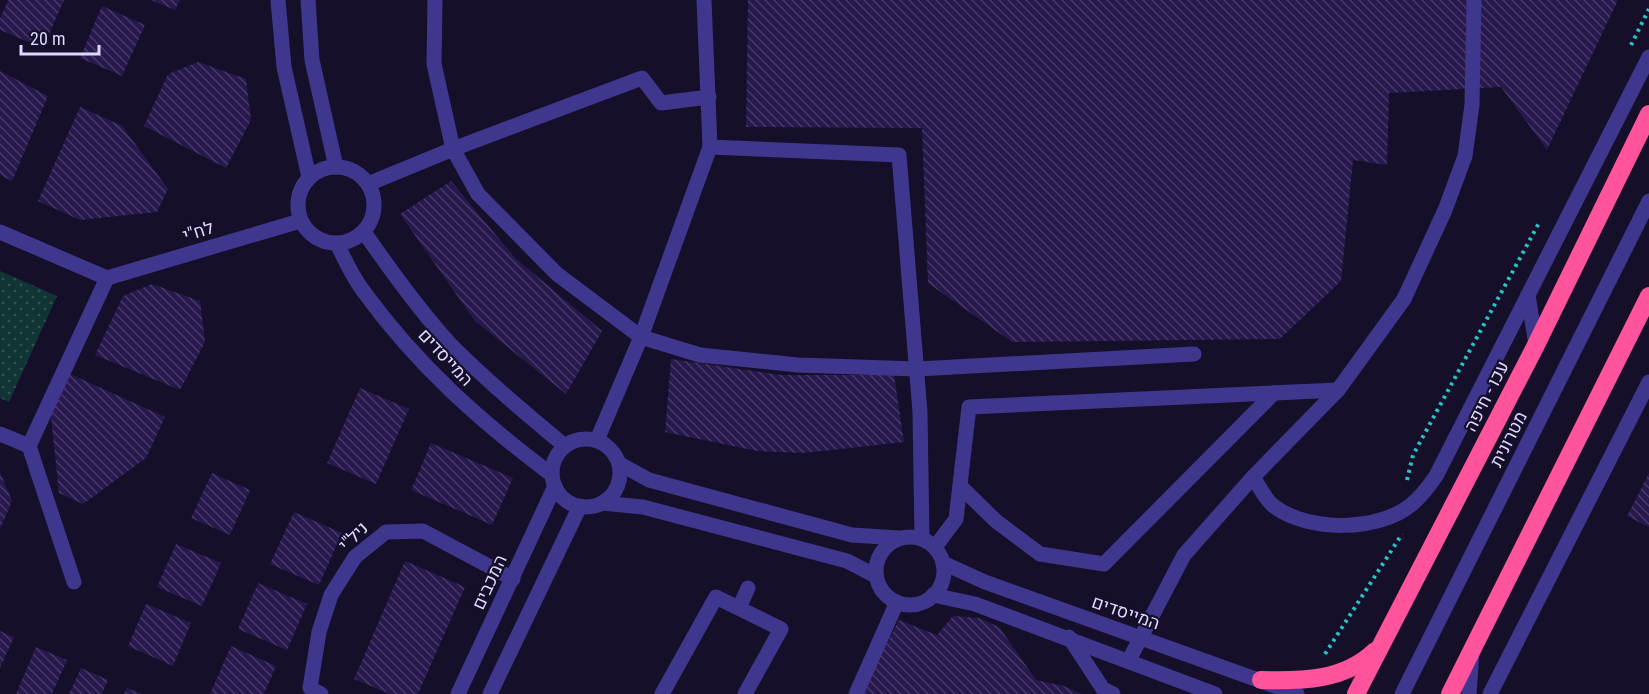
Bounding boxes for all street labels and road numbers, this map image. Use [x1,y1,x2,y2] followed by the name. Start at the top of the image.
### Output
[180,216,216,246] street label: לח"י
[414,324,478,390] street label: המייסדים
[1459,357,1513,435] street label: עכו - חיפה
[1485,408,1531,470] street label: מטרונית
[334,517,372,555] street label: ניל"י
[467,551,511,613] street label: המכבים
[1089,591,1163,633] street label: המייסדים

